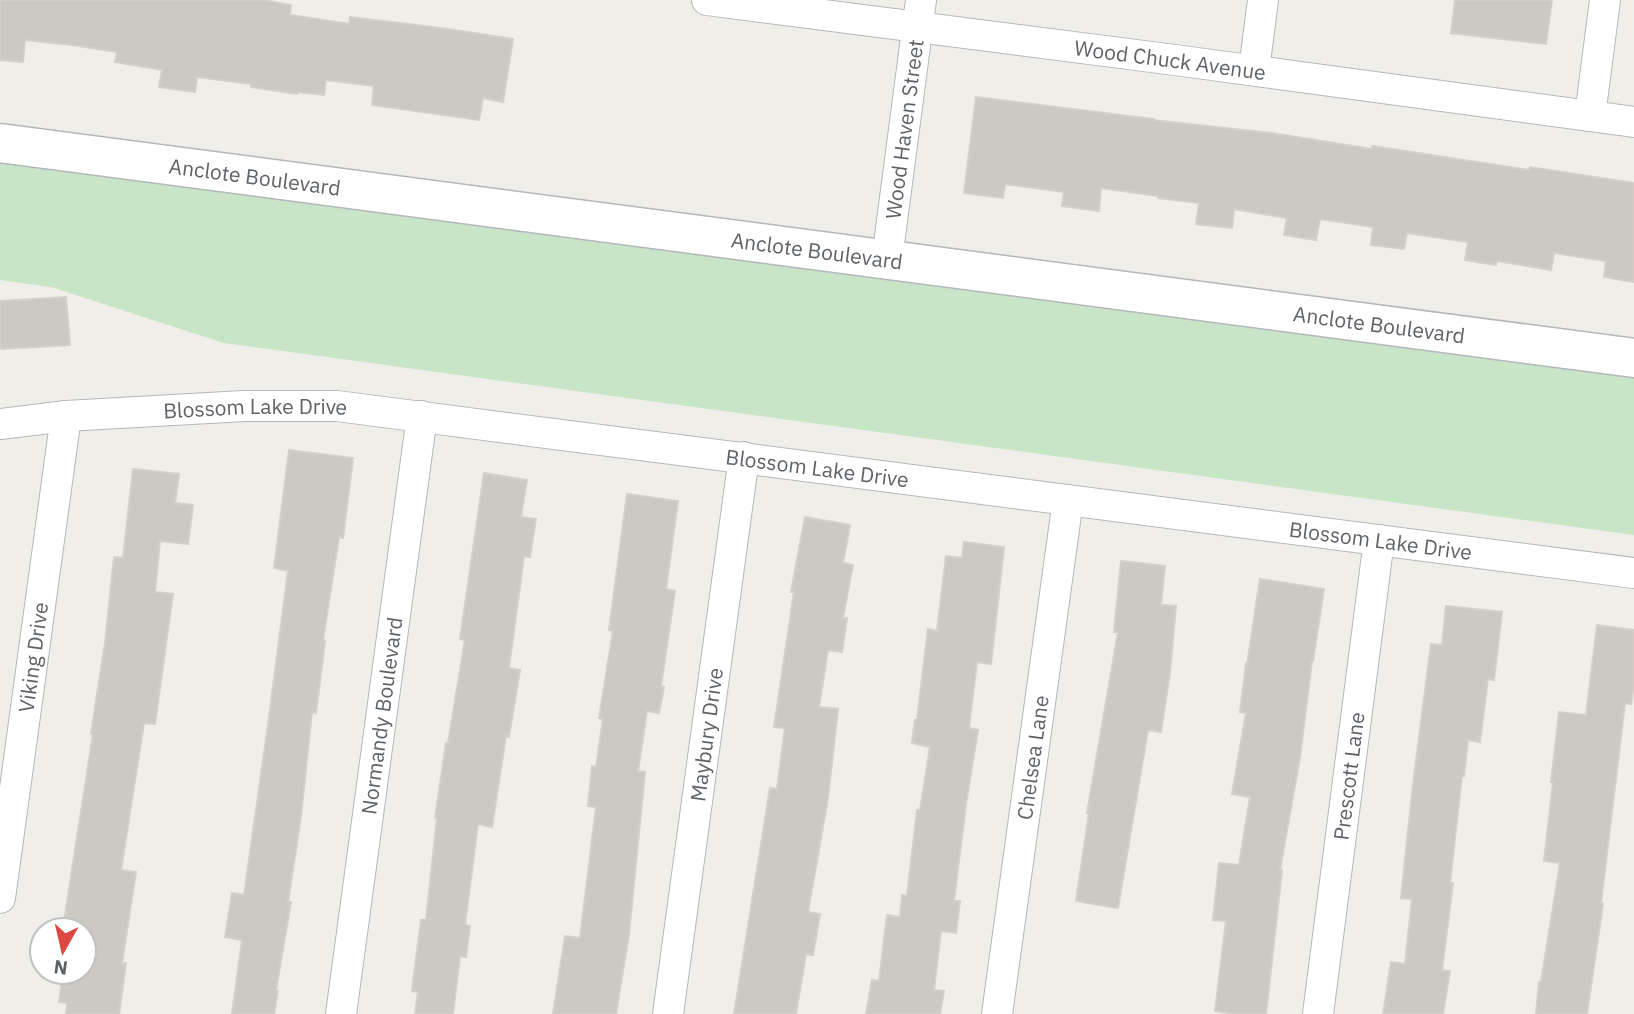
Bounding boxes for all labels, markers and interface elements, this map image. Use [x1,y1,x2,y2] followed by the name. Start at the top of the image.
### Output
[1073,33,1268,86] street label: Wood Chuck Avenue
[878,37,930,221] street label: Wood Haven Street
[167,151,342,202] street label: Anclote Boulevard
[729,225,905,276] street label: Anclote Boulevard
[1292,299,1467,350] street label: Anclote Boulevard
[162,392,349,425] street label: Blossom Lake Drive
[724,442,910,493] street label: Blossom Lake Drive
[1287,515,1474,566] street label: Blossom Lake Drive
[12,600,54,714] street label: Viking Drive
[354,615,409,816] street label: Normandy Boulevard
[683,666,729,803] street label: Maybury Drive
[1010,693,1055,821] street label: Chelsea Lane
[1327,710,1371,842] street label: Prescott Lane
[28,916,98,986] north arrow
[52,955,69,981] text: N

